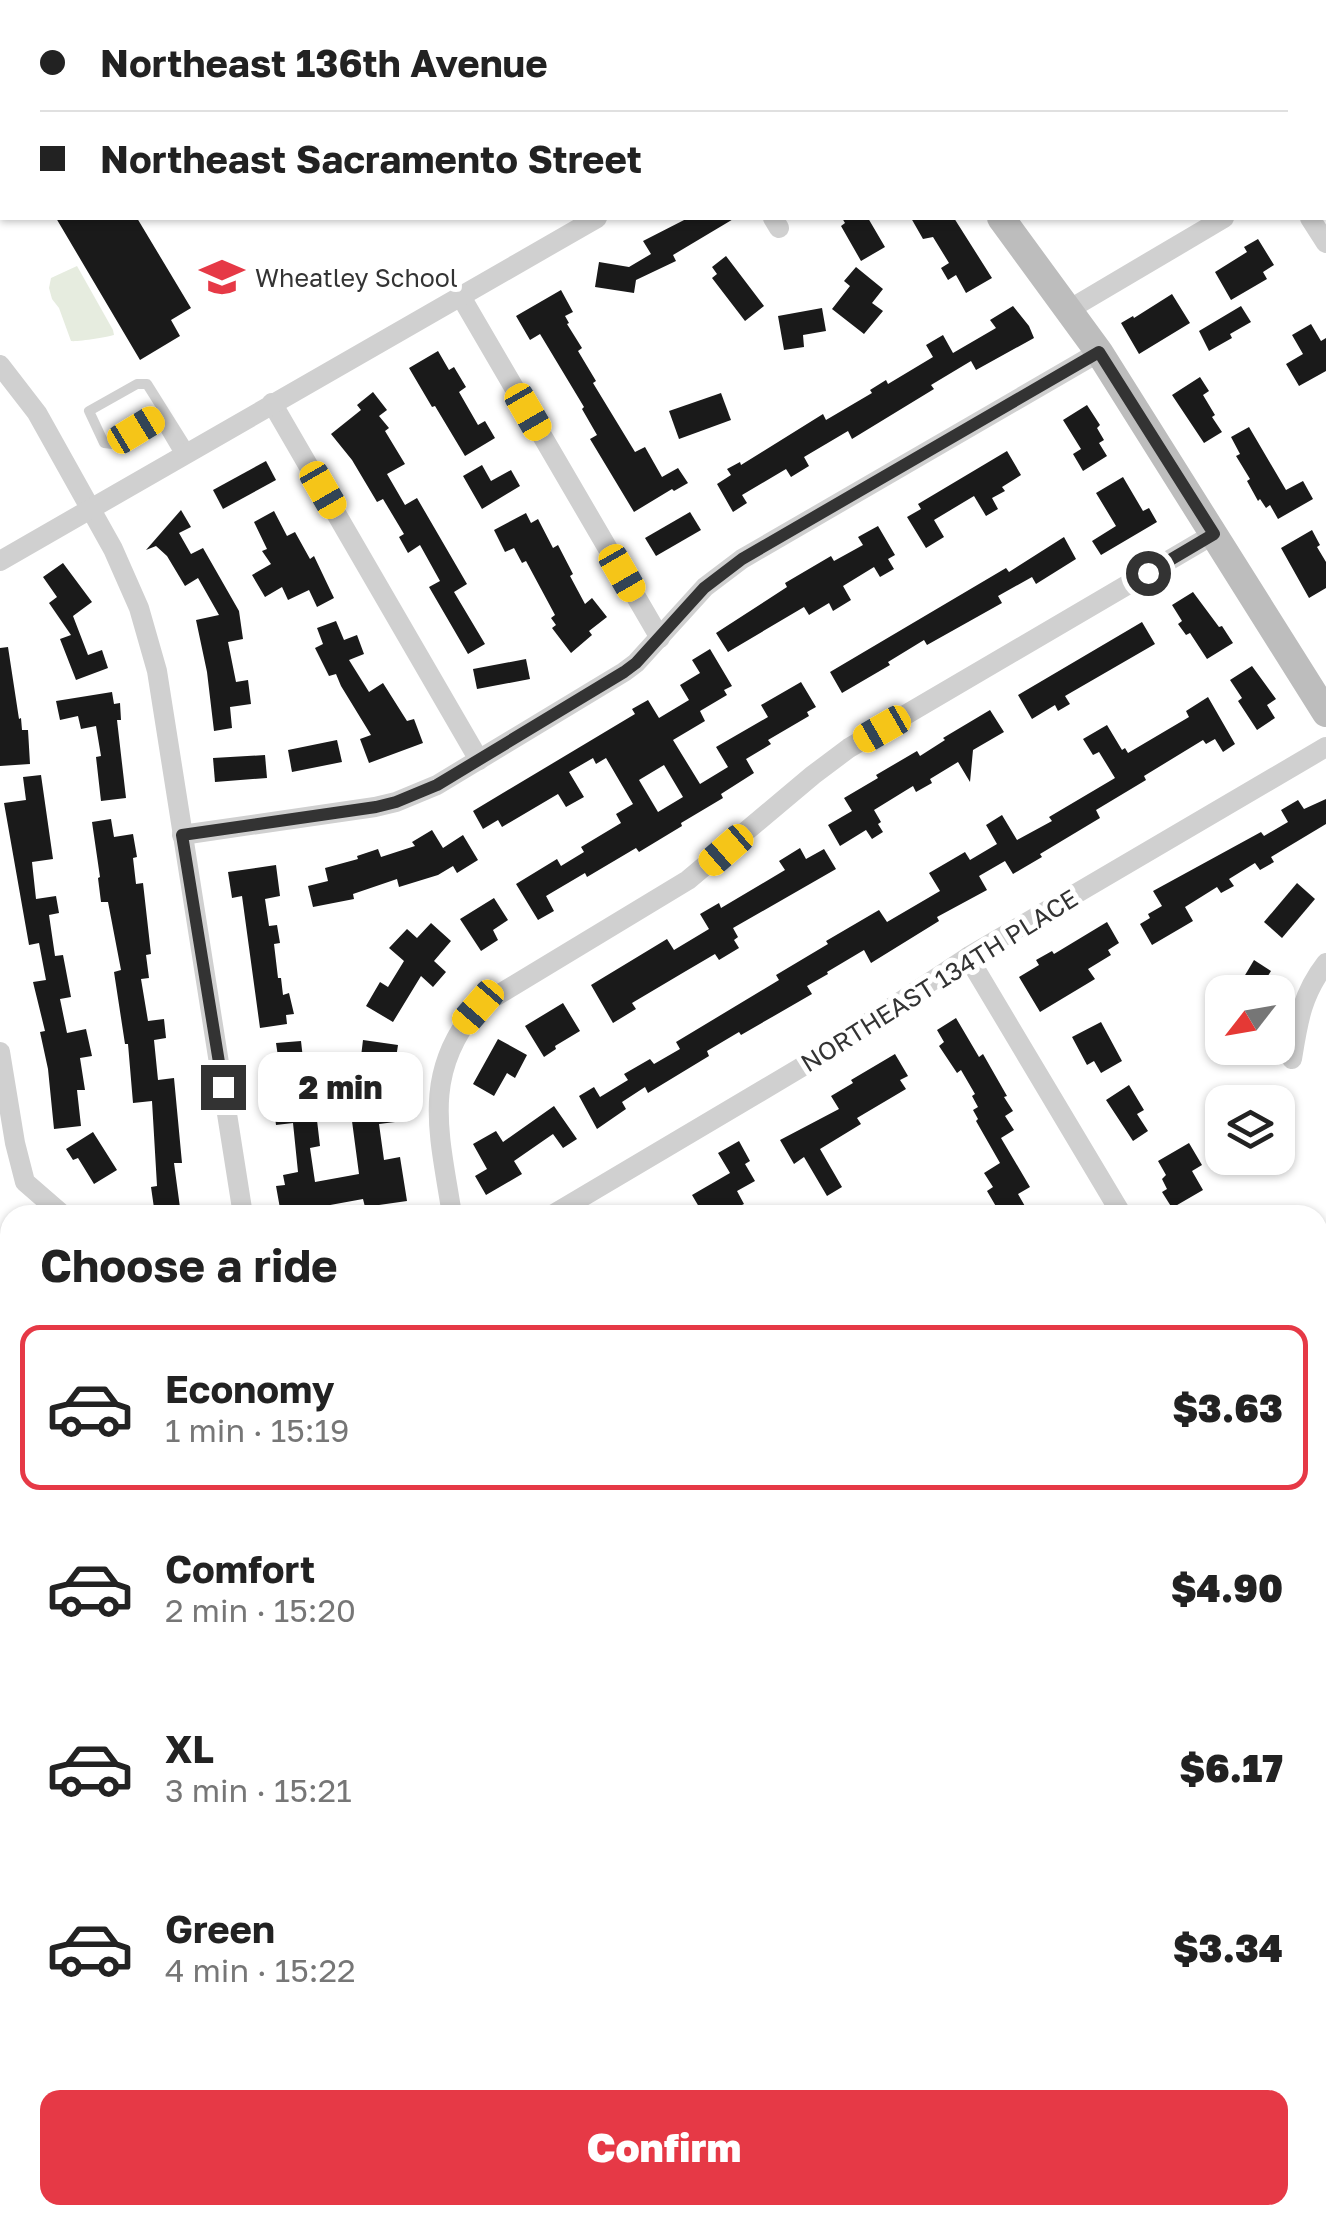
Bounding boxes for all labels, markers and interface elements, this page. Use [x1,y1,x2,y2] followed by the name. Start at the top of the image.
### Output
[100,40,548,85] text: Northeast 136th Avenue
[100,136,642,181] text: Northeast Sacramento Street
[198,253,246,301] school or university icon: Wheatley School
[255,262,458,293] place label: Wheatley School
[500,379,556,445] car
[103,402,169,458] car
[295,457,351,523] car
[594,540,650,606] car
[1126,551,1171,596] route start
[849,701,915,757] car
[694,819,758,881] car
[795,882,1083,1078] street label: NORTHEAST 134TH PLACE
[447,975,509,1039] car
[1205,975,1295,1065] north arrow
[1205,975,1295,1175] map controls
[258,1052,423,1122] callout: 2 min
[201,1065,246,1110] route end
[298,1068,383,1106] text: 2 min
[1205,1085,1295,1175] button: layers
[40,1238,338,1292] text: Choose a ride
[45,1363,135,1453] icon: car
[165,1366,334,1411] text: Economy
[1172,1385,1283,1430] text: $3.63
[165,1411,349,1449] text: 1 min · 15:19
[45,1543,135,1633] icon: car
[165,1546,315,1591] text: Comfort
[1171,1565,1283,1610] text: $4.90
[165,1591,356,1629] text: 2 min · 15:20
[45,1723,135,1813] icon: car
[165,1726,214,1771] text: XL
[1179,1745,1283,1790] text: $6.17
[165,1771,352,1809] text: 3 min · 15:21
[45,1903,135,1993] icon: car
[165,1906,275,1951] text: Green
[1173,1925,1283,1970] text: $3.34
[165,1951,356,1989] text: 4 min · 15:22
[40,2090,1288,2205] button: Confirm

